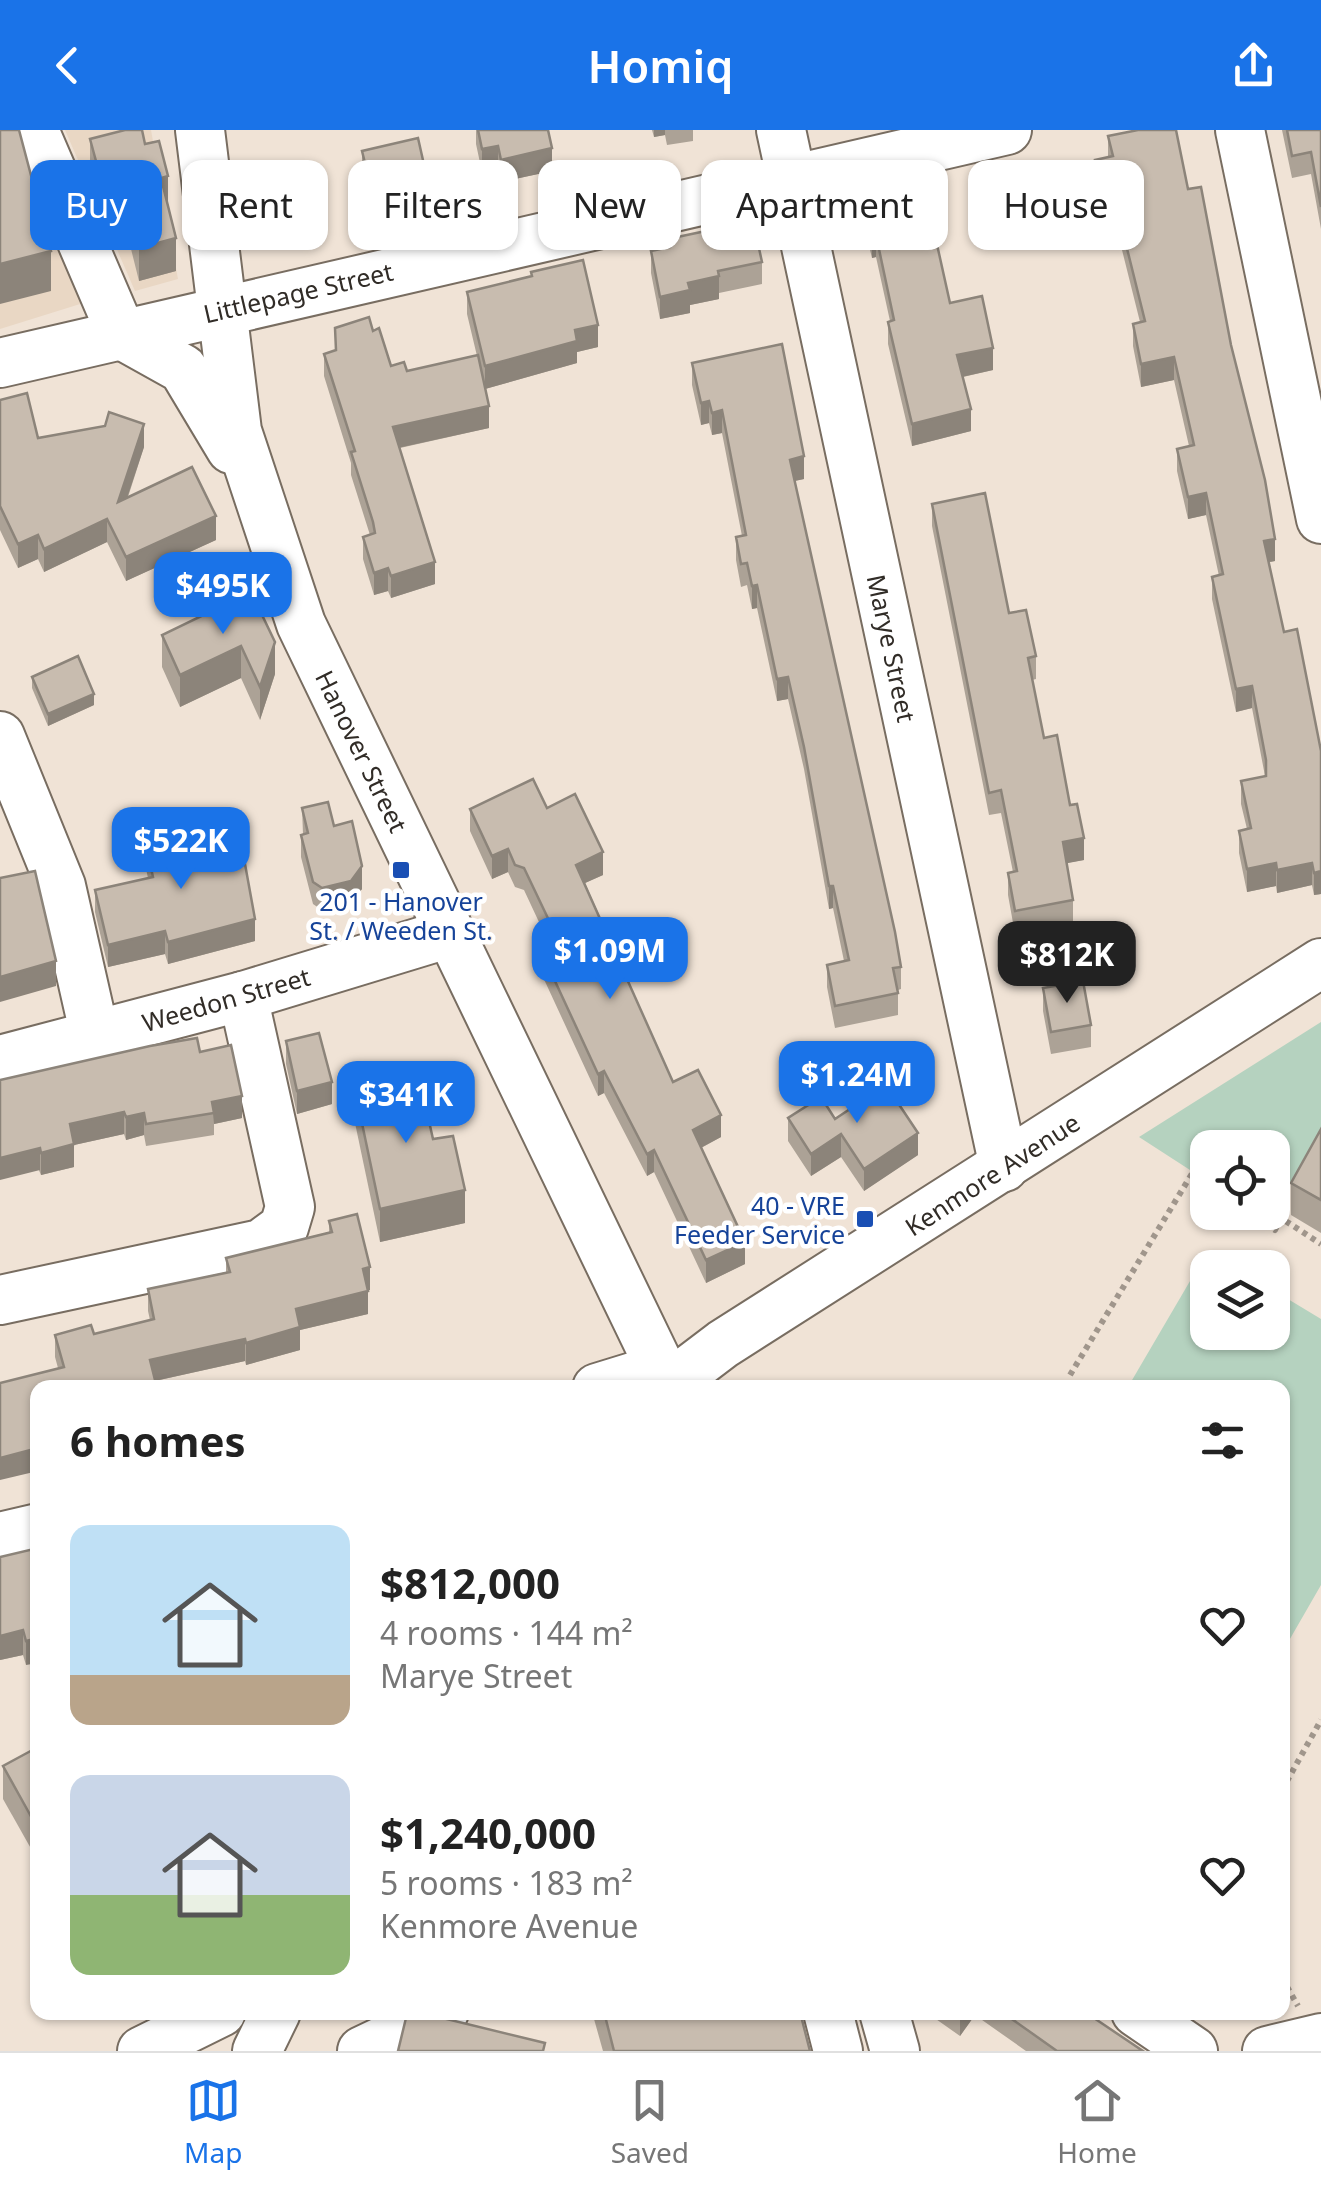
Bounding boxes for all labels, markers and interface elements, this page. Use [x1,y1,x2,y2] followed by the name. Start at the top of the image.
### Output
[588,35,733,96] text: Homiq
[40,38,95,93] icon: back
[1226,38,1281,93] icon: share
[30,160,162,250] chip: Buy
[182,160,328,250] chip: Rent
[348,160,518,250] chip: Filters
[538,160,681,250] chip: New
[701,160,948,250] chip: Apartment
[968,160,1144,250] chip: House
[200,254,396,330] street label: Littlepage Street
[153,552,293,637] pin: $495K
[176,563,270,606] text: $495K
[860,571,924,725] street label: Marye Street
[308,664,416,838] street label: Hanover Street
[111,807,251,892] pin: $522K
[134,818,228,861] text: $522K
[390,859,412,881] marker: 201 - Hanover St. / Weeden St.
[309,884,493,947] place label: 201 - Hanover St. / Weeden St.
[529,917,691,1002] pin: $1.09M
[997,921,1137,1006] pin: $812K
[554,928,666,971] text: $1.09M
[1020,932,1114,975] text: $812K
[138,959,314,1039] street label: Weedon Street
[776,1041,938,1126] pin: $1.24M
[801,1052,913,1095] text: $1.24M
[336,1061,476,1146] pin: $341K
[359,1072,453,1115] text: $341K
[898,1105,1086,1243] street label: Kenmore Avenue
[1190,1130,1290,1350] map controls
[1190,1130,1290,1230] button: locate
[674,1188,845,1251] place label: 40 - VRE Feeder Service
[854,1208,876,1230] marker: 40 - VRE Feeder Service
[1190,1250,1290,1350] button: layers
[70,1412,246,1469] text: 6 homes
[1195,1413,1250,1468] icon: filters
[380,1554,560,1611] text: $812,000
[150,1565,270,1685] icon: home
[1195,1598,1250,1653] icon: heart
[380,1611,633,1654] text: 4 rooms · 144 m²
[380,1654,572,1697] text: Marye Street
[380,1804,596,1861] text: $1,240,000
[150,1815,270,1935] icon: home
[1195,1848,1250,1903] icon: heart
[380,1861,633,1904] text: 5 rooms · 183 m²
[380,1904,638,1947] text: Kenmore Avenue
[184,2073,242,2171] tab: Map
[611,2073,689,2171] tab: Saved
[1057,2073,1137,2171] tab: Home

